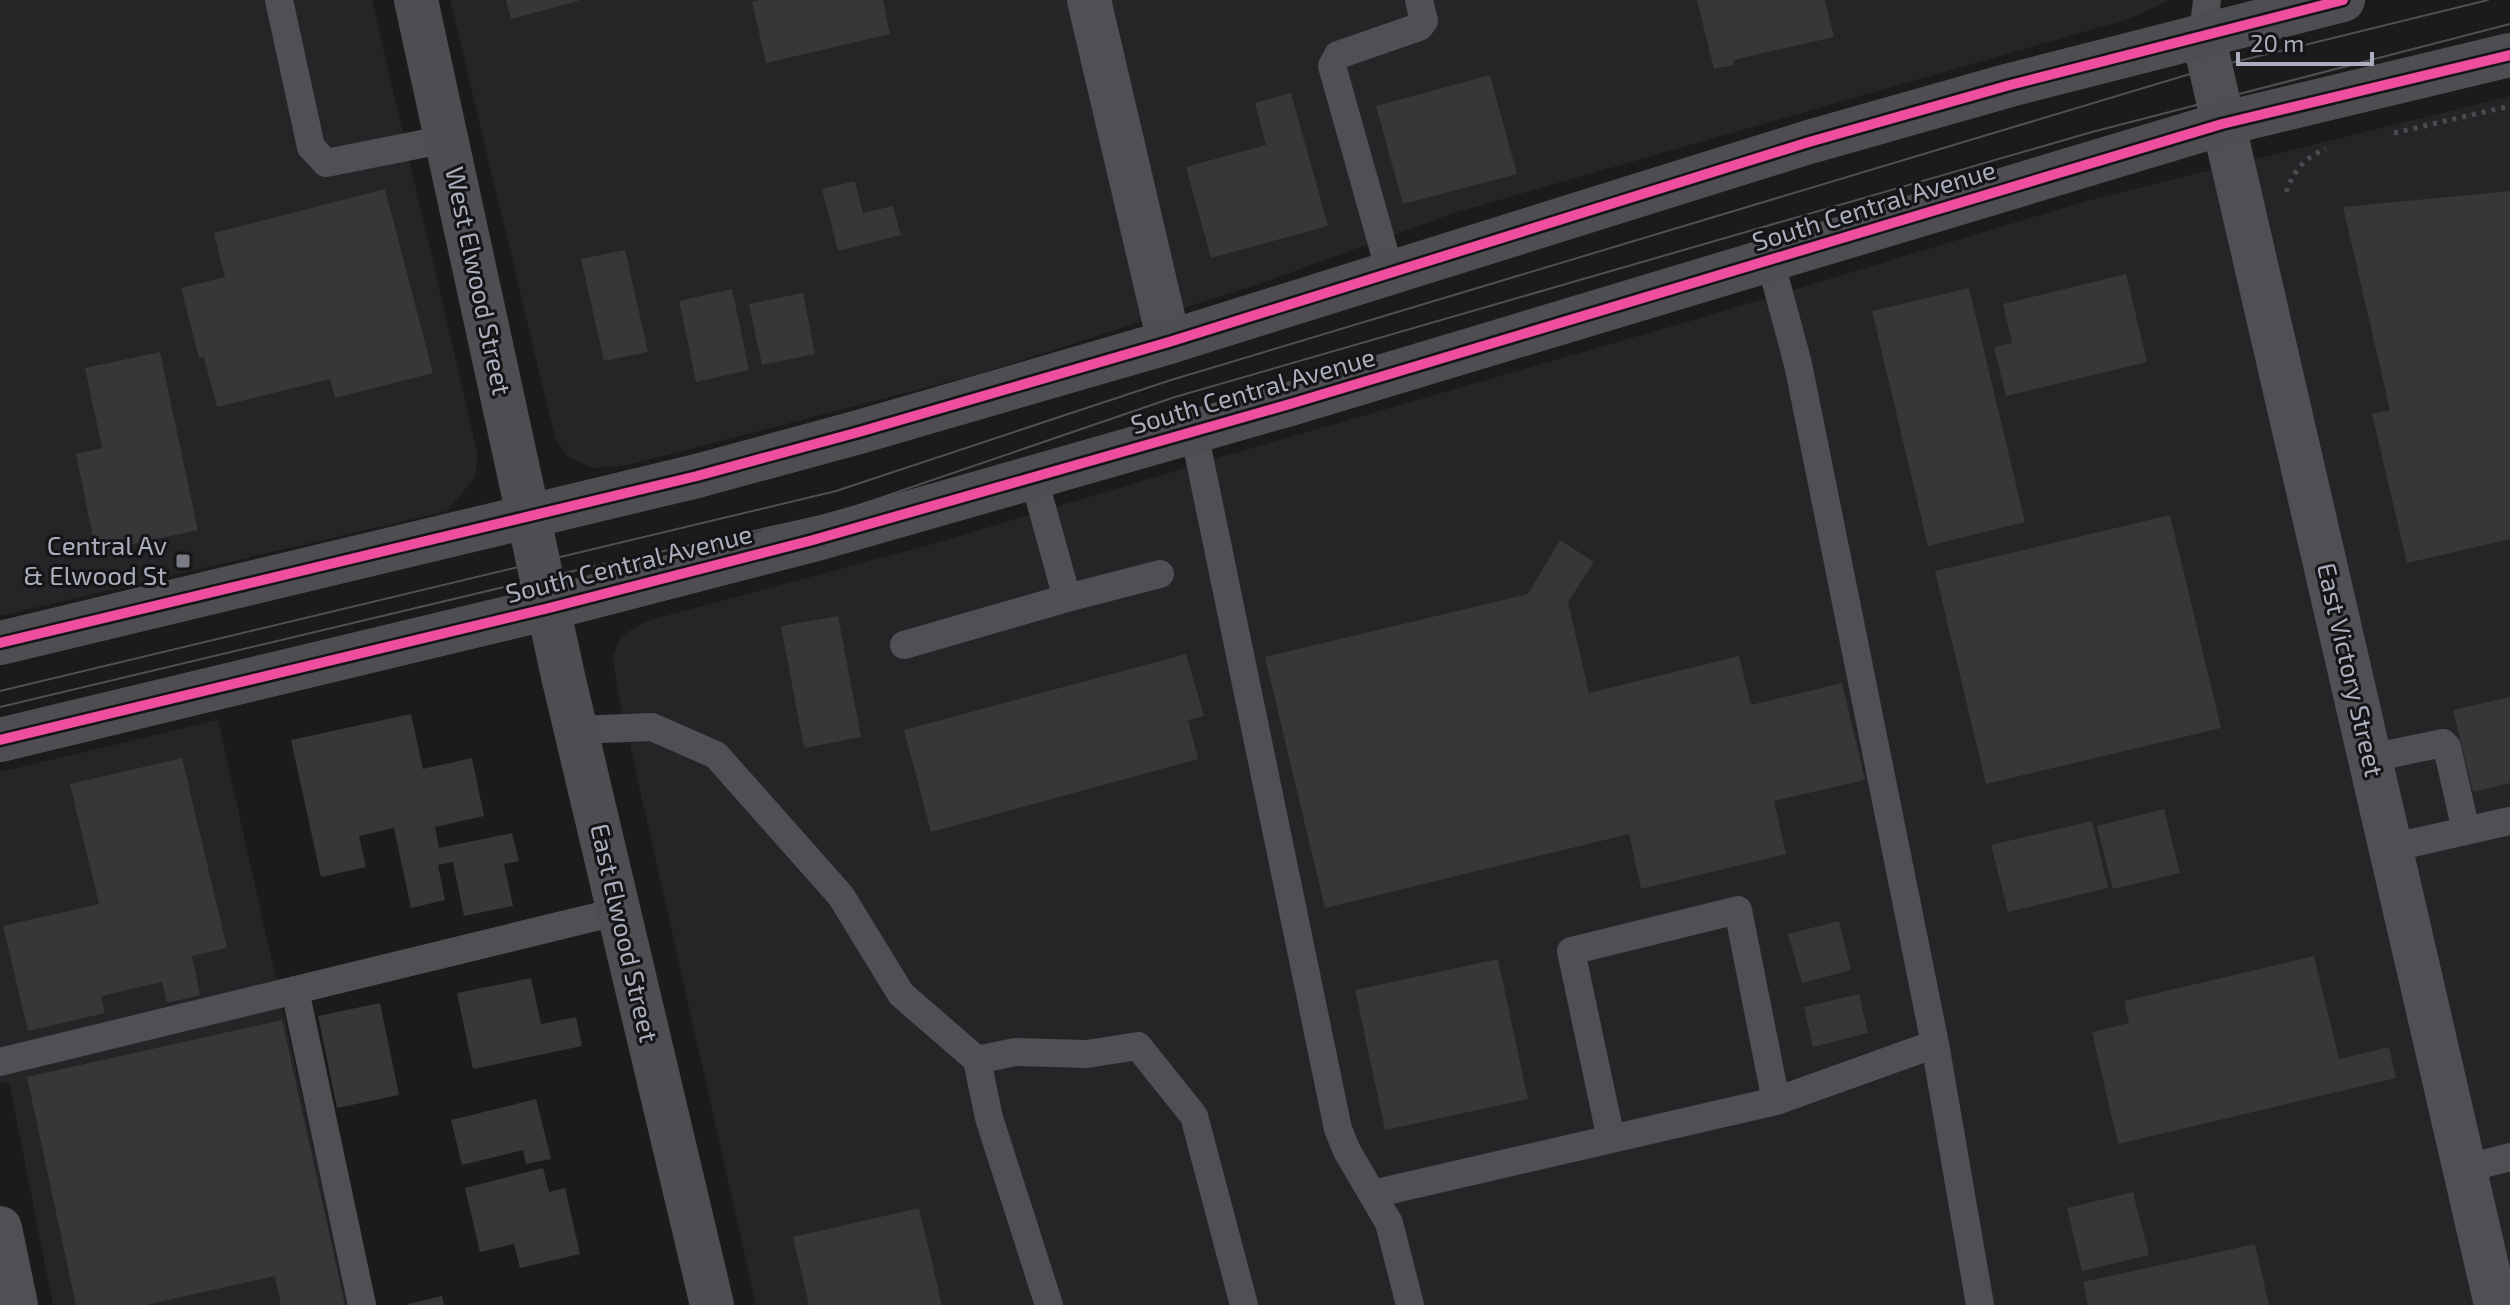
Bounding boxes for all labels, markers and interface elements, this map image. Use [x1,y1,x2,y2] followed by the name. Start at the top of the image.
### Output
[2238,16,2372,66] scale bar
[2250,28,2304,57] text: 20 m
[1748,153,1999,256] street label: South Central Avenue
[440,164,519,398] street label: West Elwood Street
[1127,340,1378,439] street label: South Central Avenue
[502,517,755,608] street label: South Central Avenue
[23,529,167,590] place label: Central Av & Elwood St
[174,552,192,570] marker: Central Av & Elwood St
[2312,560,2391,780] street label: East Victory Street
[585,820,666,1045] street label: East Elwood Street

